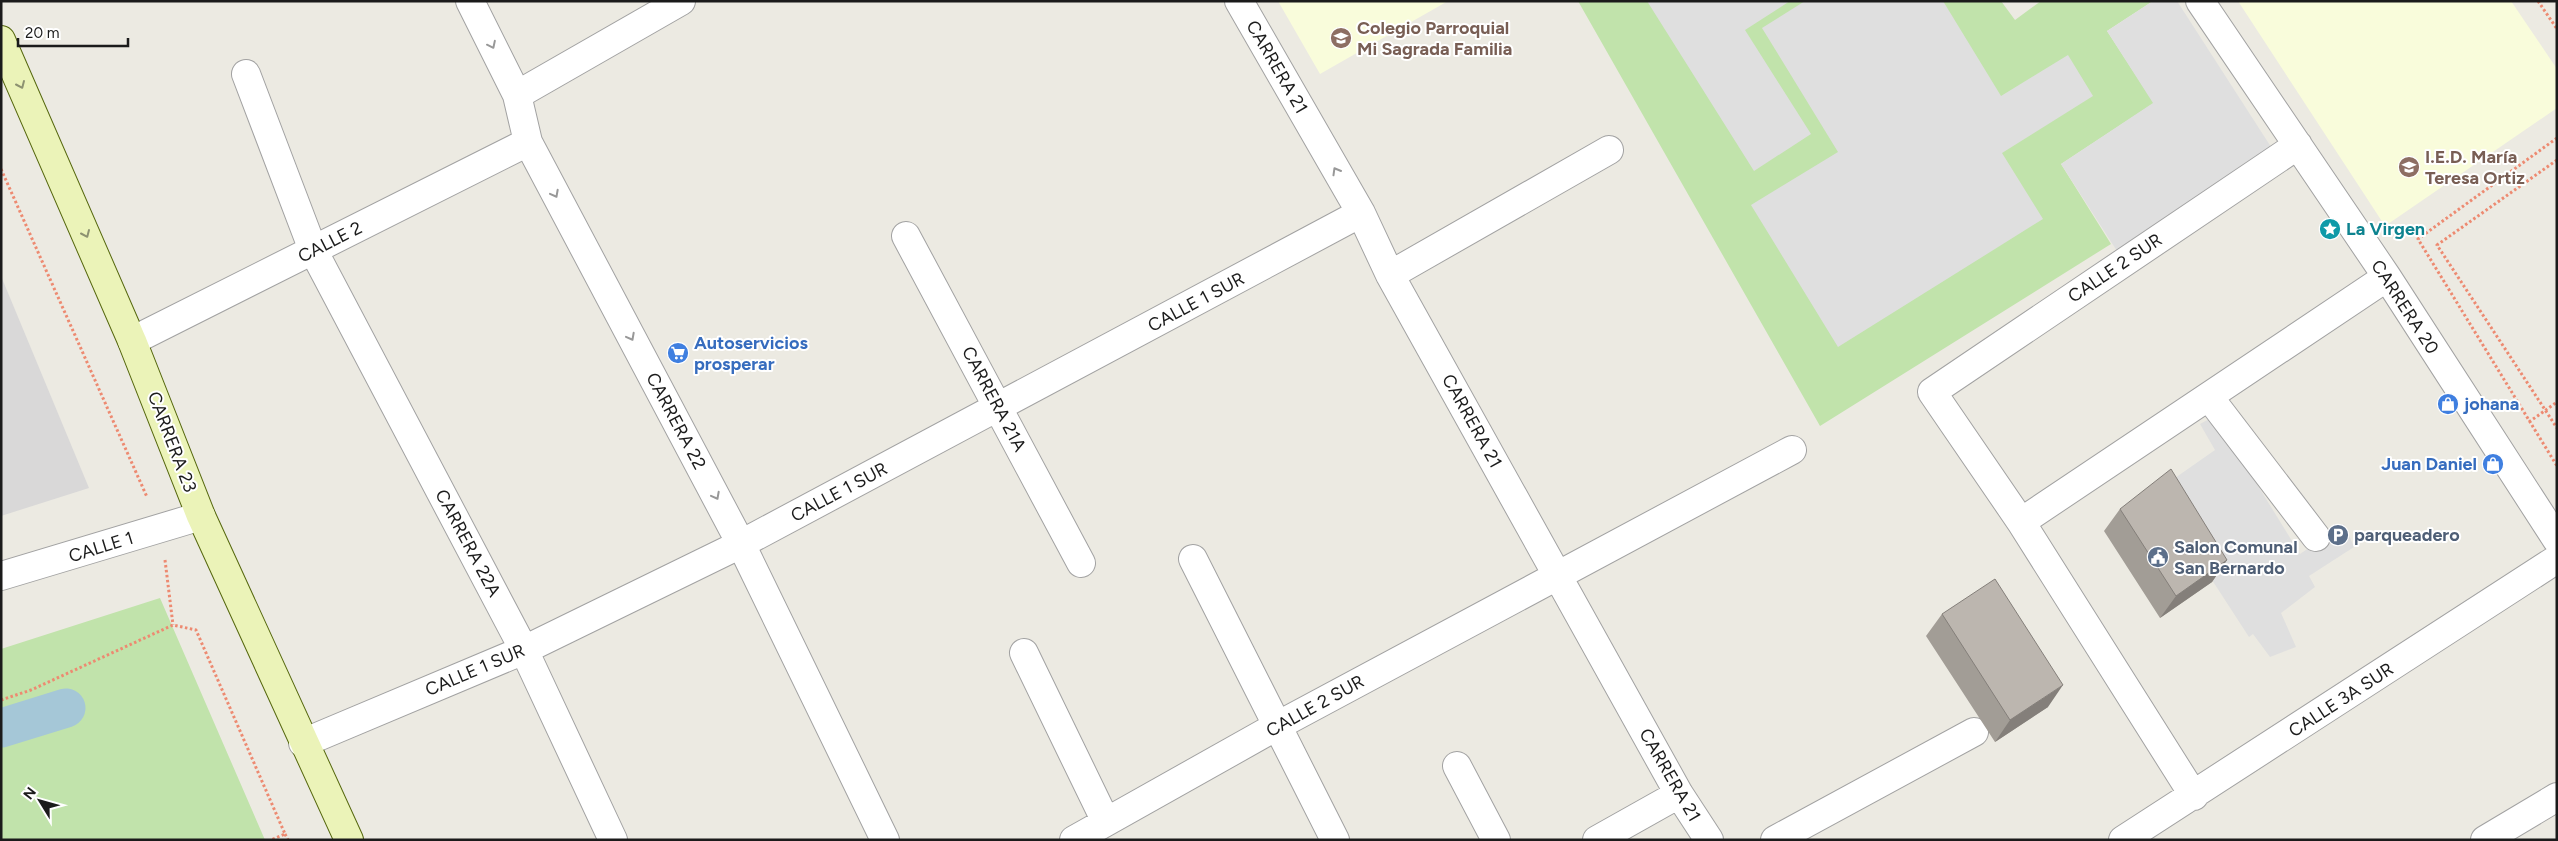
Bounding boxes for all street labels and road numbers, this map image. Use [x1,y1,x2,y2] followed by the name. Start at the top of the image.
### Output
[1242,17,1312,117] street label: CARRERA 21
[294,217,366,267] street label: CALLE 2
[2064,229,2166,307] street label: CALLE 2 SUR
[2366,256,2444,358] street label: CARRERA 20
[1144,267,1248,337] street label: CALLE 1 SUR
[957,343,1031,455] street label: CARRERA 21A
[641,369,711,473] street label: CARRERA 22
[1437,370,1507,472] street label: CARRERA 21
[143,389,201,495] street label: CARRERA 23
[787,457,891,527] street label: CALLE 1 SUR
[430,485,506,601] street label: CARRERA 22A
[66,527,136,567] street label: CALLE 1
[422,639,528,701] street label: CALLE 1 SUR
[2284,658,2398,742] street label: CALLE 3A SUR
[1262,670,1368,742] street label: CALLE 2 SUR
[1635,725,1705,825] street label: CARRERA 21

